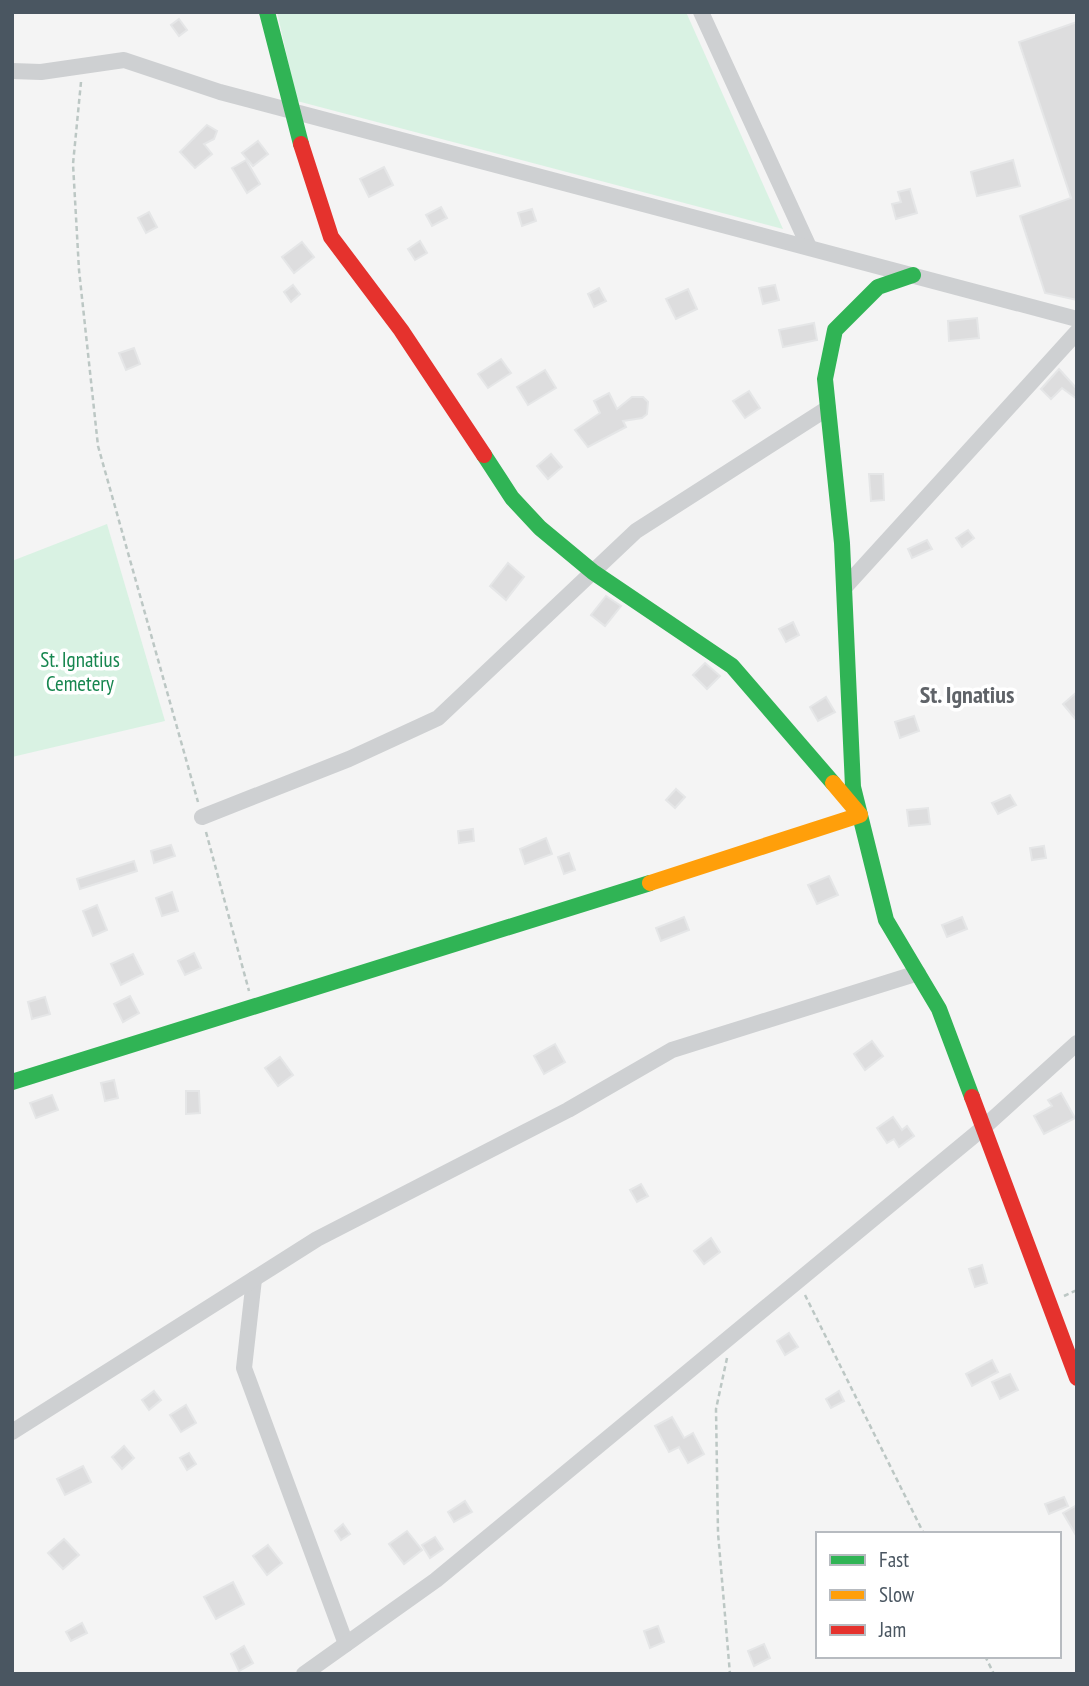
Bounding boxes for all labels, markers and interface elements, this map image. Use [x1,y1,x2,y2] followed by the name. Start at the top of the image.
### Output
[40,646,120,697] park label: St. Ignatius Cemetery
[920,679,1014,710] district label: St. Ignatius
[816,1532,1061,1658] legend
[879,1546,909,1573] text: Fast
[879,1581,915,1608] text: Slow
[878,1616,906,1643] text: Jam

